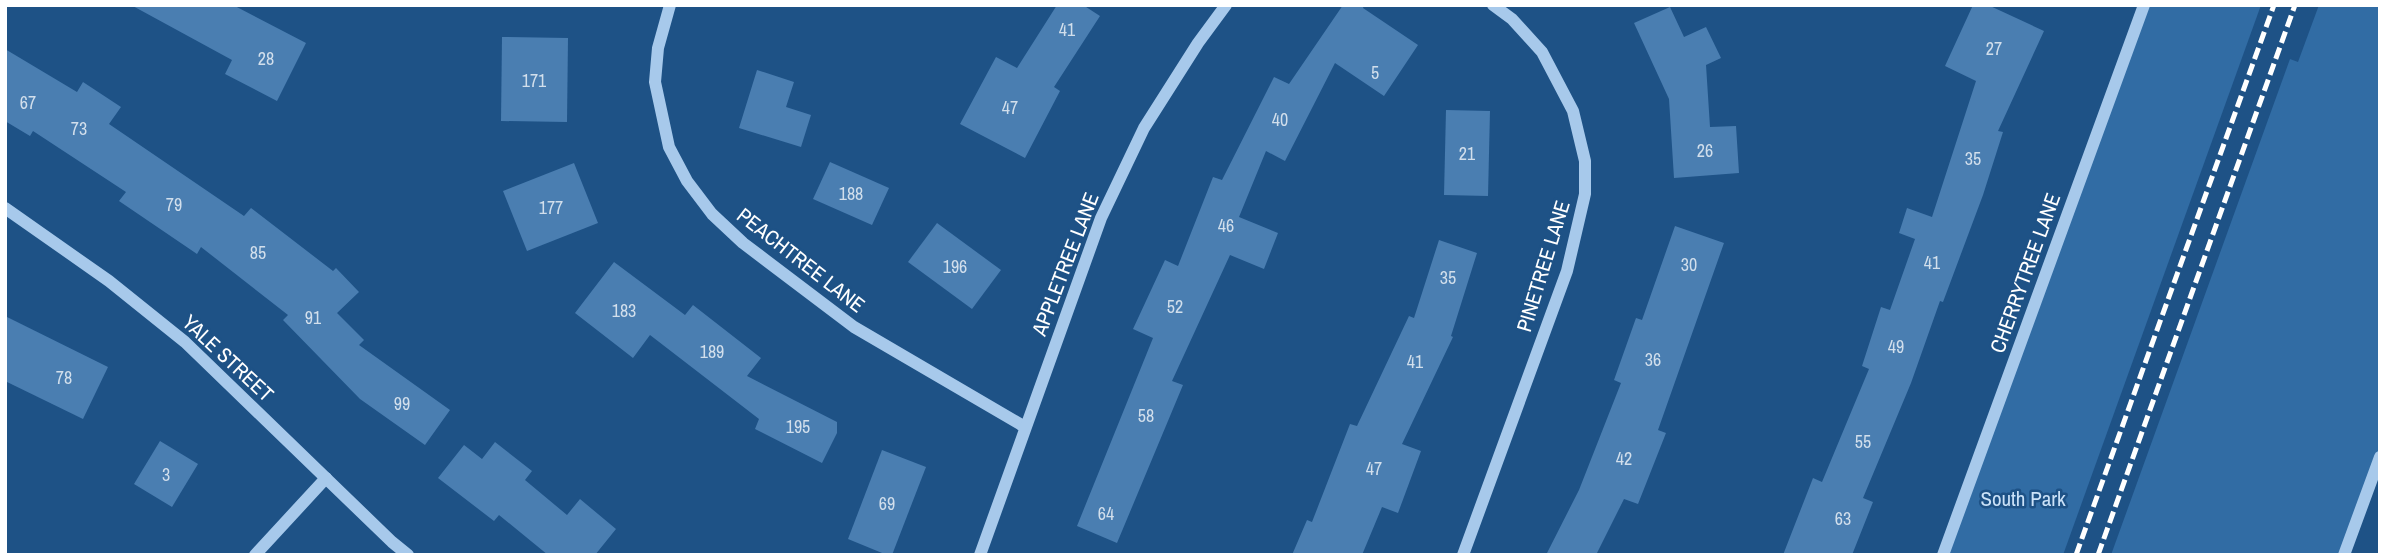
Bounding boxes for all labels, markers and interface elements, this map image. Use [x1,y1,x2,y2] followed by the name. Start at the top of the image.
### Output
[1059,17,1076,42] house number: 41
[1986,36,2002,61] house number: 27
[258,46,274,71] house number: 28
[1371,60,1379,85] house number: 5
[522,68,547,93] house number: 171
[20,90,36,115] house number: 67
[1002,95,1018,120] house number: 47
[1272,107,1288,132] house number: 40
[71,116,87,141] house number: 73
[1697,138,1713,163] house number: 26
[1459,141,1476,166] house number: 21
[1965,146,1981,171] house number: 35
[839,181,863,206] house number: 188
[1024,188,1106,341] street label: APPLETREE LANE
[1983,189,2067,357] street label: CHERRYTREE LANE
[166,192,182,217] house number: 79
[539,195,563,220] house number: 177
[1509,197,1577,335] street label: PINETREE LANE
[731,201,871,319] street label: PEACHTREE LANE
[1218,213,1234,238] house number: 46
[250,240,266,265] house number: 85
[1924,250,1941,275] house number: 41
[1681,252,1697,277] house number: 30
[943,254,967,279] house number: 196
[1440,265,1456,290] house number: 35
[1167,294,1183,319] house number: 52
[612,298,636,323] house number: 183
[305,305,322,330] house number: 91
[176,308,280,408] street label: YALE STREET
[1888,334,1904,359] house number: 49
[700,339,724,364] house number: 189
[1645,347,1661,372] house number: 36
[1407,349,1424,374] house number: 41
[56,365,72,390] house number: 78
[394,391,410,416] house number: 99
[1138,403,1154,428] house number: 58
[786,414,810,439] house number: 195
[1855,429,1871,454] house number: 55
[1616,446,1632,471] house number: 42
[1366,456,1382,481] house number: 47
[162,462,170,487] house number: 3
[1980,484,2066,513] park label: South Park
[879,491,895,516] house number: 69
[1098,501,1114,526] house number: 64
[1835,506,1851,531] house number: 63

